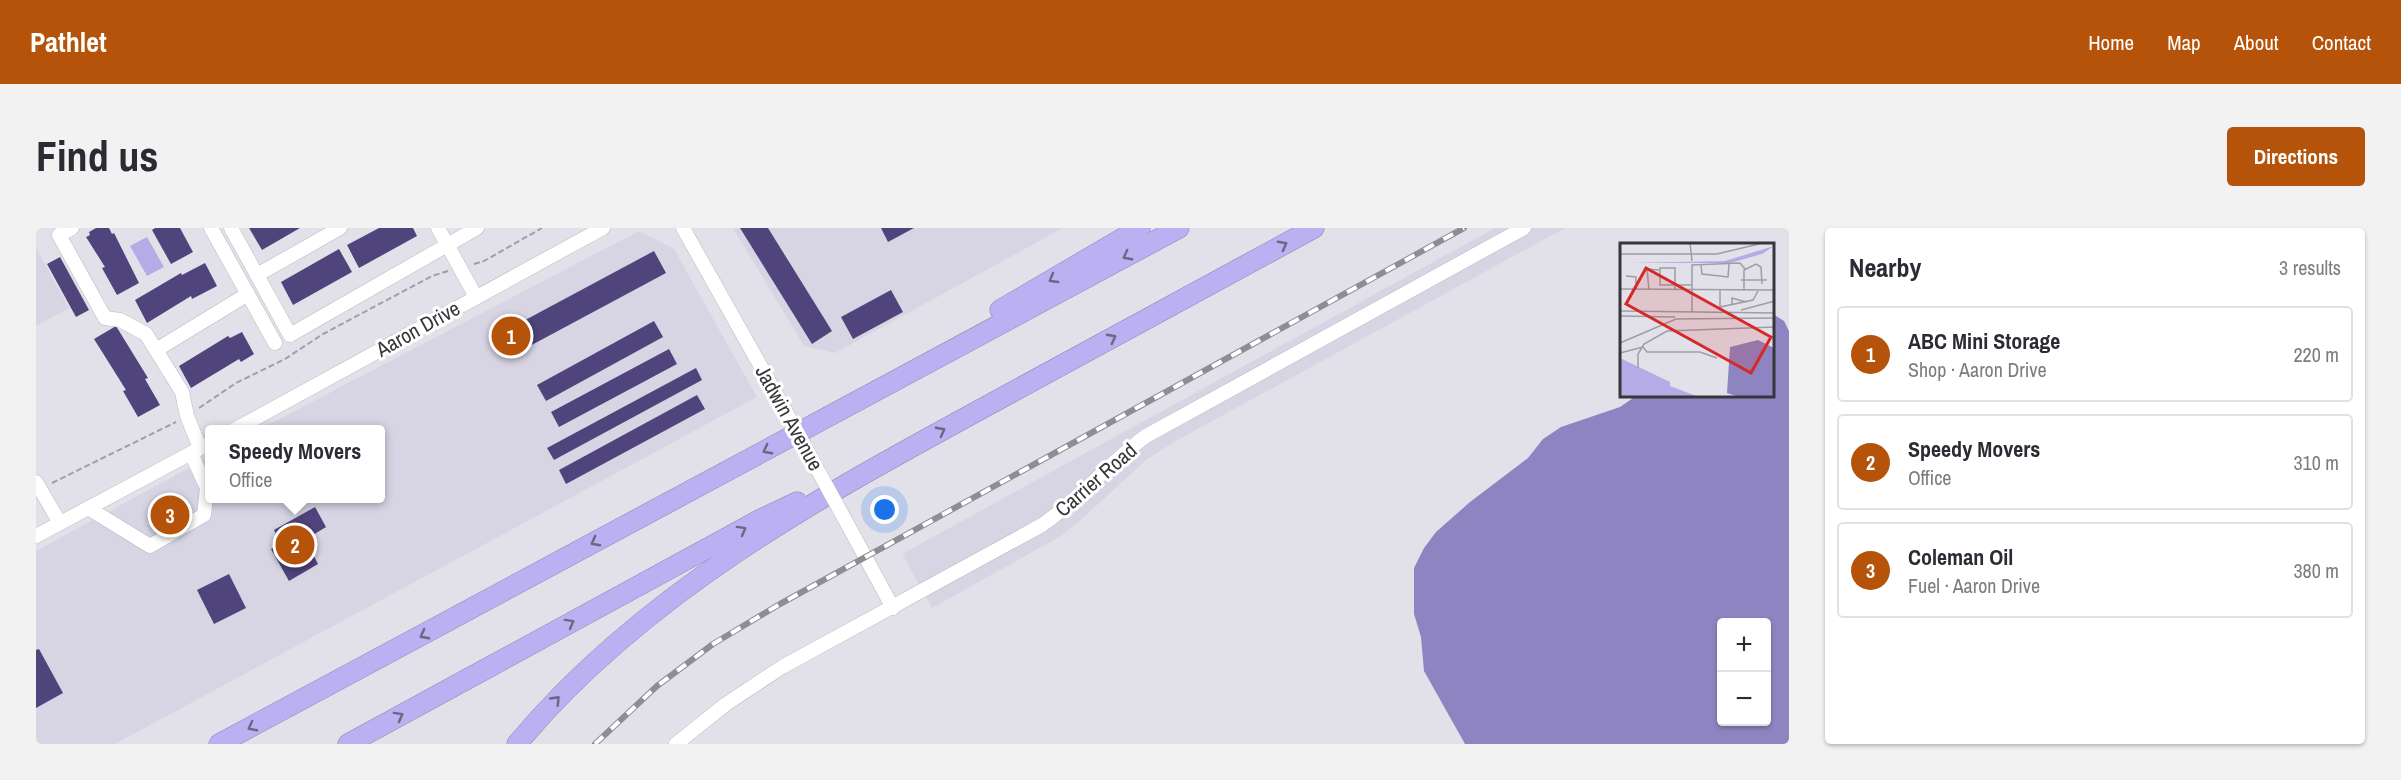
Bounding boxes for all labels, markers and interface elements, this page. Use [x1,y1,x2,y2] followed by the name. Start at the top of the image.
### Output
[30,23,107,61] text: Pathlet
[2088,28,2134,57] text: Home
[2167,28,2201,57] text: Map
[2234,28,2279,57] text: About
[2312,28,2371,57] text: Contact
[2227,127,2365,186] button: Directions
[36,128,158,184] text: Find us
[1277,241,1288,252] one-way arrow
[1620,243,1774,398] inset map
[1123,249,1134,260] one-way arrow
[1849,250,1921,285] text: Nearby
[2279,254,2341,281] text: 3 results
[1049,272,1059,283] one-way arrow
[370,294,465,364] street label: Aaron Drive
[492,314,530,358] pin: 1
[1908,326,2060,356] text: ABC Mini Storage
[1106,334,1116,345] one-way arrow
[1866,341,1875,368] text: 1
[2293,341,2339,368] text: 220 m
[1908,356,2047,383] text: Shop · Aaron Drive
[749,360,830,476] street label: Jadwin Avenue
[205,425,385,503] popup
[934,427,945,438] one-way arrow
[1908,434,2040,464] text: Speedy Movers
[229,436,361,466] text: Speedy Movers
[1049,436,1143,523] street label: Carrier Road
[763,443,773,454] one-way arrow
[1866,449,1875,476] text: 2
[2293,449,2339,476] text: 310 m
[1908,464,1951,491] text: Office
[229,466,272,493] text: Office
[150,492,190,538] pin: 3
[870,495,899,524] your location
[276,522,314,568] pin: 2
[736,526,746,537] one-way arrow
[591,535,602,546] one-way arrow
[1908,542,2013,572] text: Coleman Oil
[1866,557,1875,584] text: 3
[2293,557,2339,584] text: 380 m
[1908,572,2040,599] text: Fuel · Aaron Drive
[1717,618,1771,726] map controls
[1717,618,1771,672] button: +
[564,619,575,630] one-way arrow
[420,628,430,639] one-way arrow
[1717,672,1771,726] button: −
[549,697,560,707] one-way arrow
[393,712,403,723] one-way arrow
[247,719,258,731] one-way arrow

